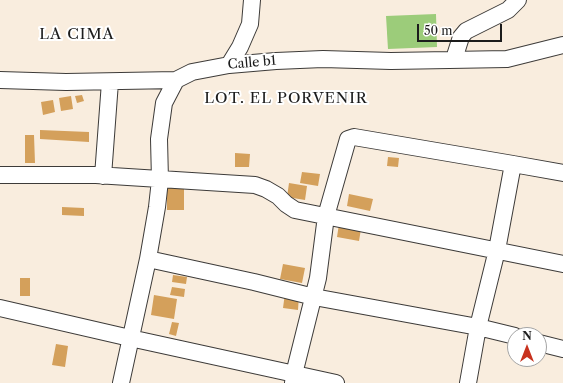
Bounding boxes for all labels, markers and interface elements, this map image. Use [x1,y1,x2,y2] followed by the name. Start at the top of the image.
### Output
[419,16,504,42] scale bar
[424,23,453,38] text: 50 m
[39,26,115,44] district label: LA CIMA
[227,53,277,73] street label: Calle b1
[204,90,368,108] district label: LOT. EL PORVENIR
[507,327,547,367] north arrow
[522,329,532,343] text: N

